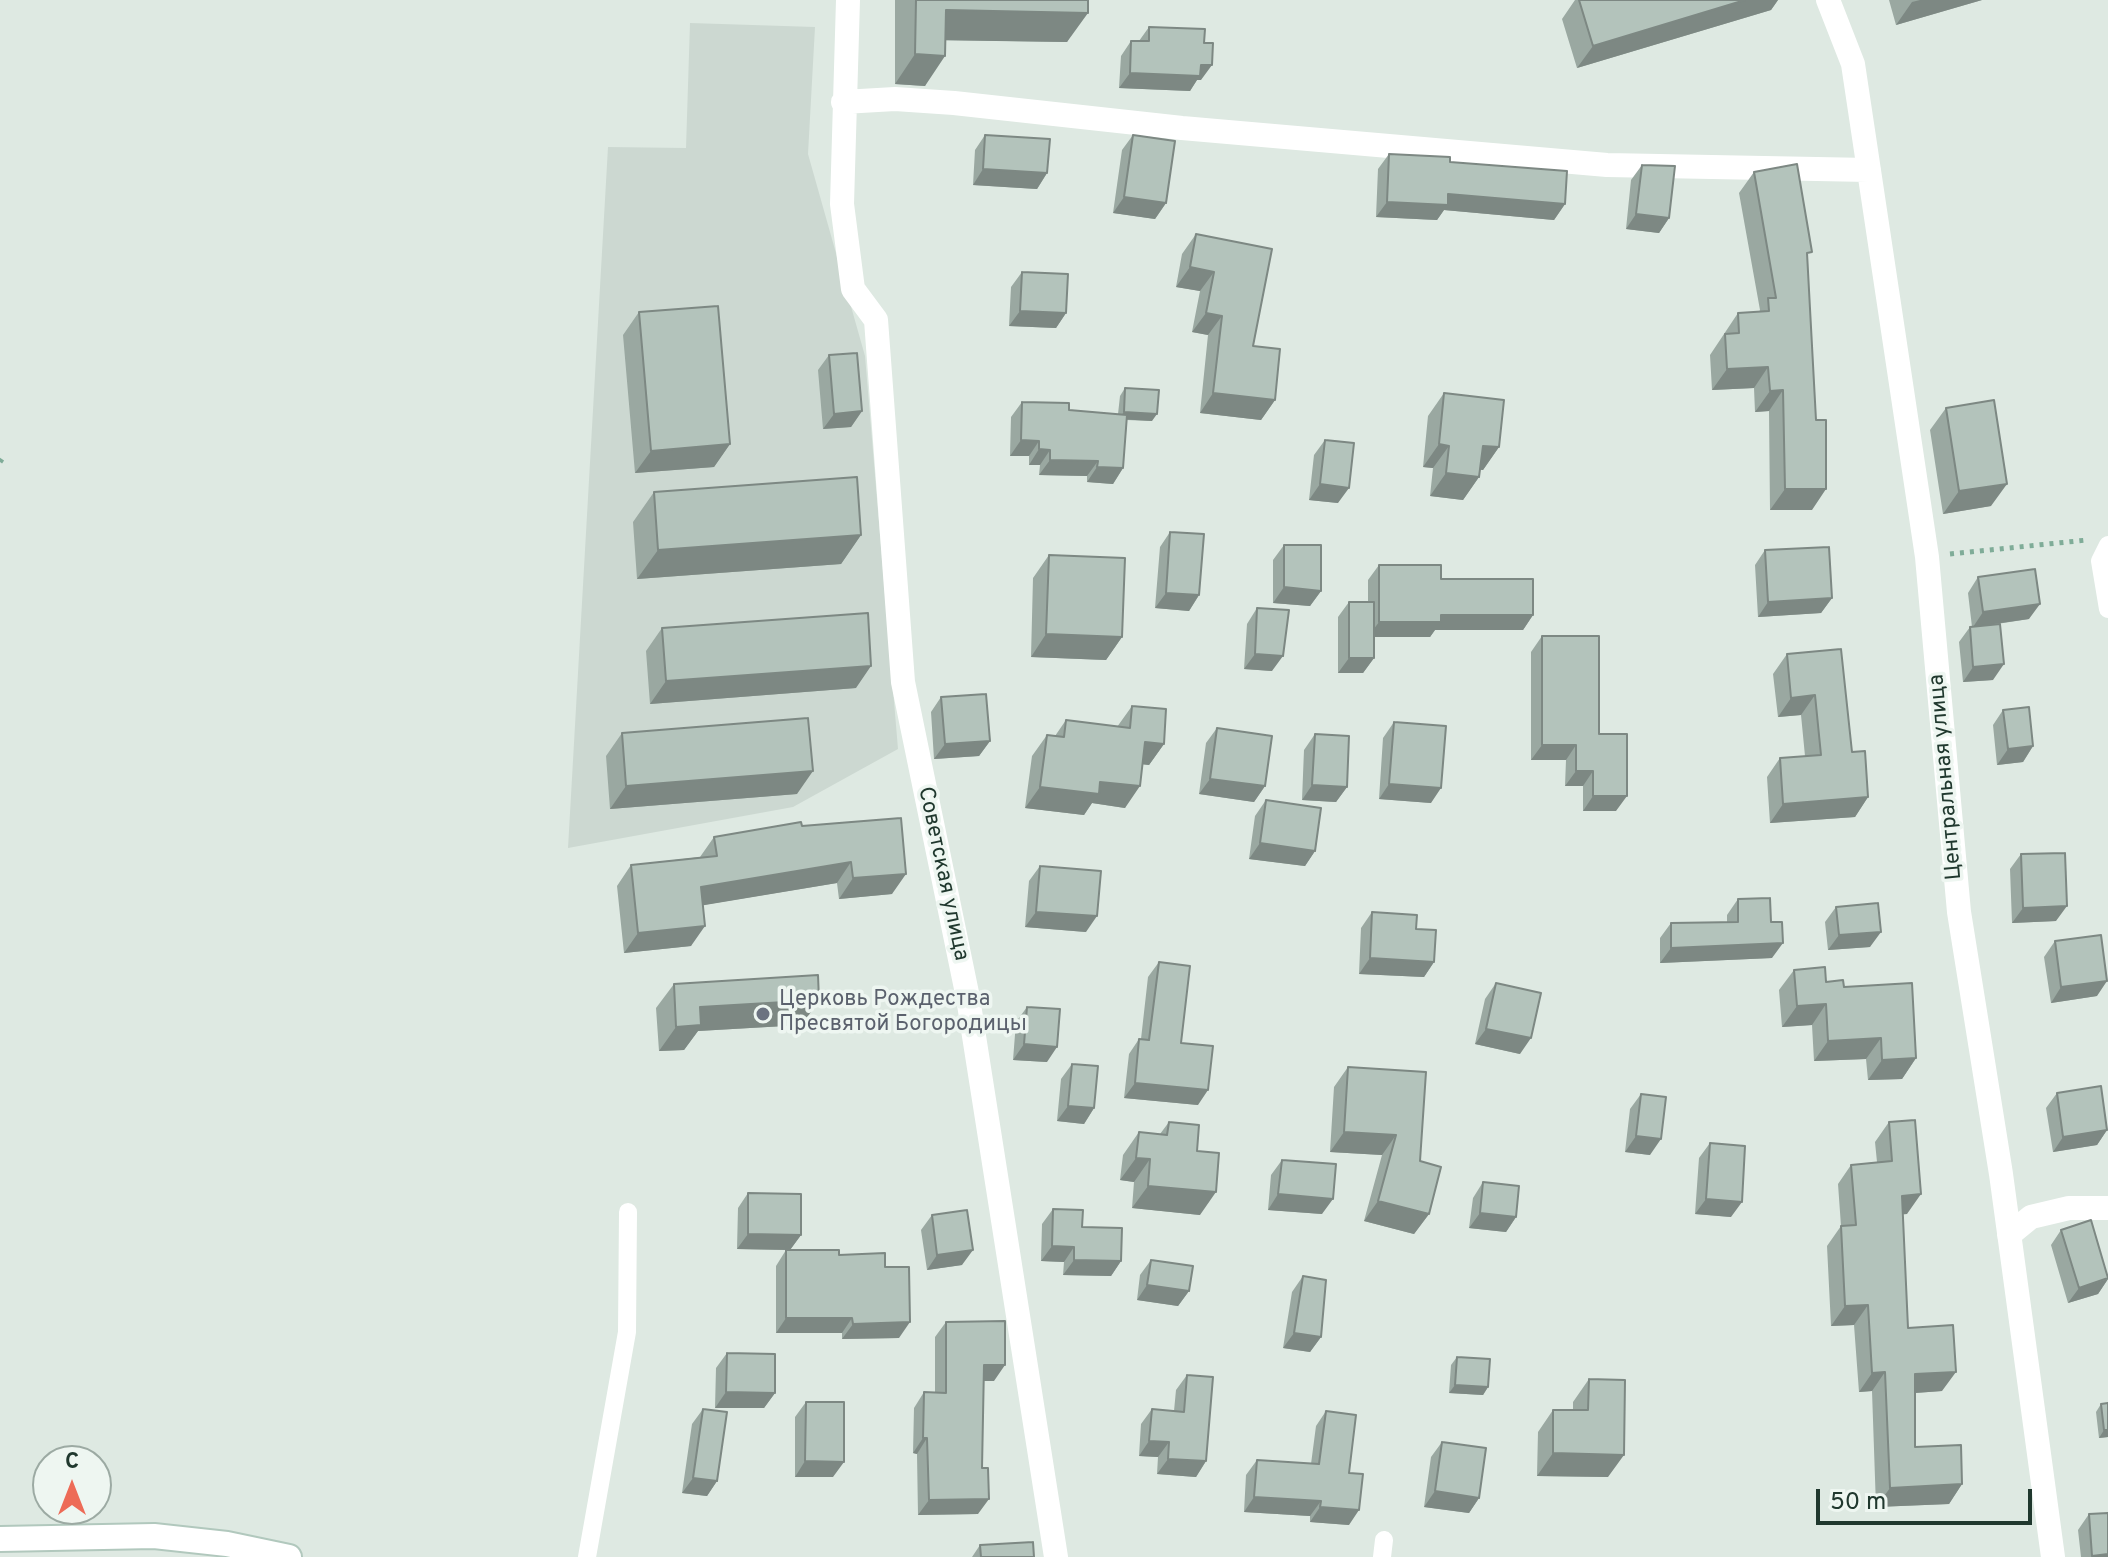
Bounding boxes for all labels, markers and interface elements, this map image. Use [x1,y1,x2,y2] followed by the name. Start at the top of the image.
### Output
[1925,673,1969,881] street label: Центральная улица
[911,785,973,963] street label: Советская улица
[779,988,1027,1040] place label: Церковь Рождества Пресвятой Богородицы
[754,1005,772,1023] marker: Церковь Рождества Пресвятой Богородицы
[32,1445,112,1525] north arrow
[65,1449,79,1476] text: С
[1820,1473,2036,1523] scale bar
[1830,1488,1886,1518] text: 50 m

